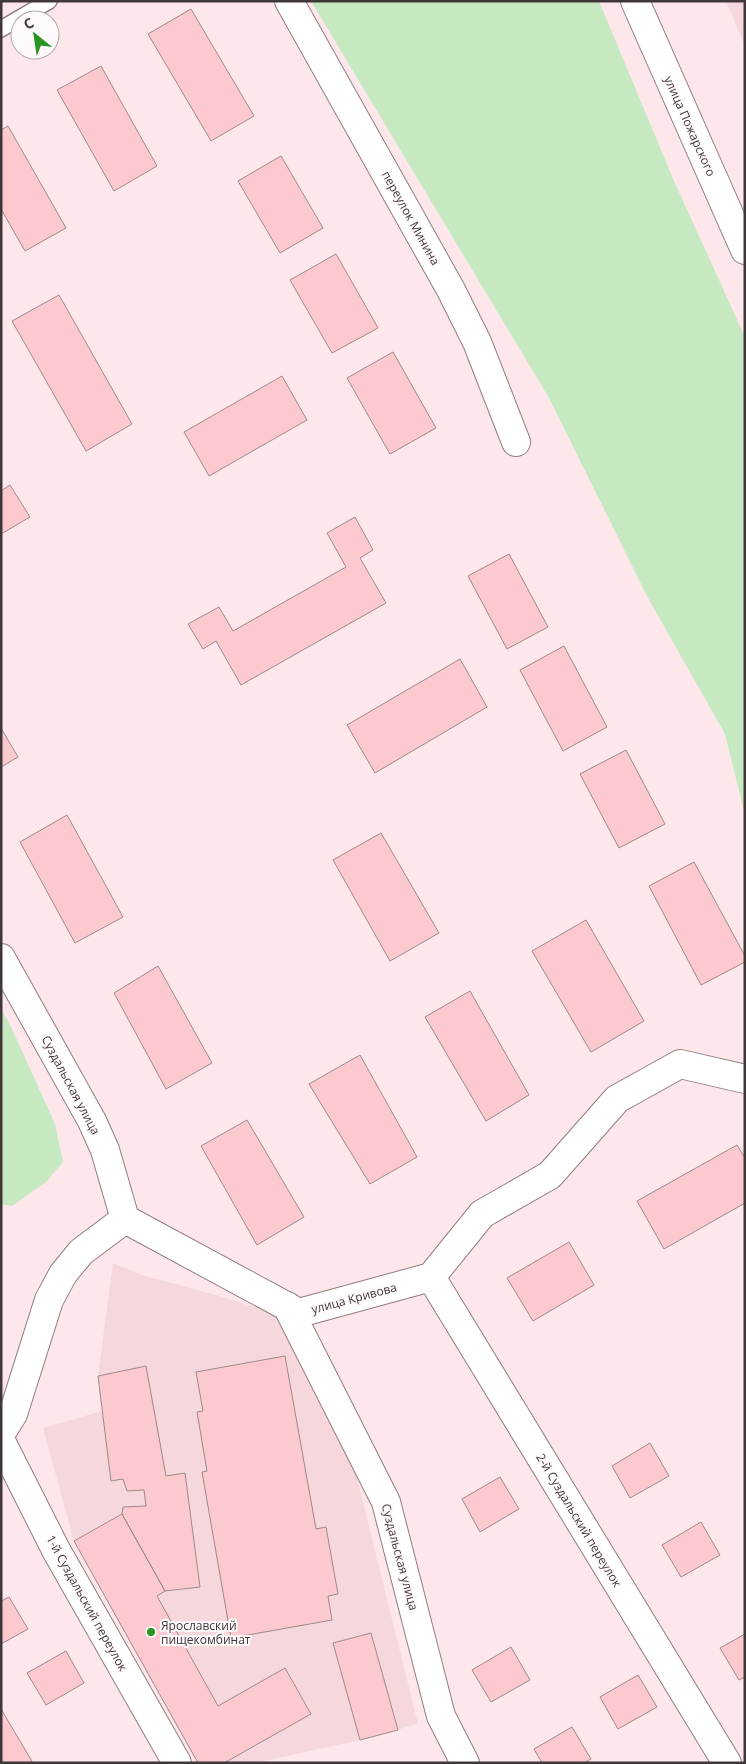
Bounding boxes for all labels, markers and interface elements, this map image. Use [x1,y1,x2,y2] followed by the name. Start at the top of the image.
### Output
[10,10,60,60] north arrow
[20,13,37,34] text: С
[660,73,720,179] street label: улица Пожарского
[378,168,444,268] street label: переулок Минина
[38,1032,104,1138] street label: Суздальская улица
[309,1278,399,1318] street label: улица Кривова
[532,1450,626,1591] street label: 2-й Суздальский переулок
[378,1502,422,1612] street label: Суздальская улица
[42,1532,132,1675] street label: 1-й Суздальский переулок
[161,1617,251,1648] place label: Ярославский пищекомбинат
[145,1626,157,1638] marker: Ярославский пищекомбинат

